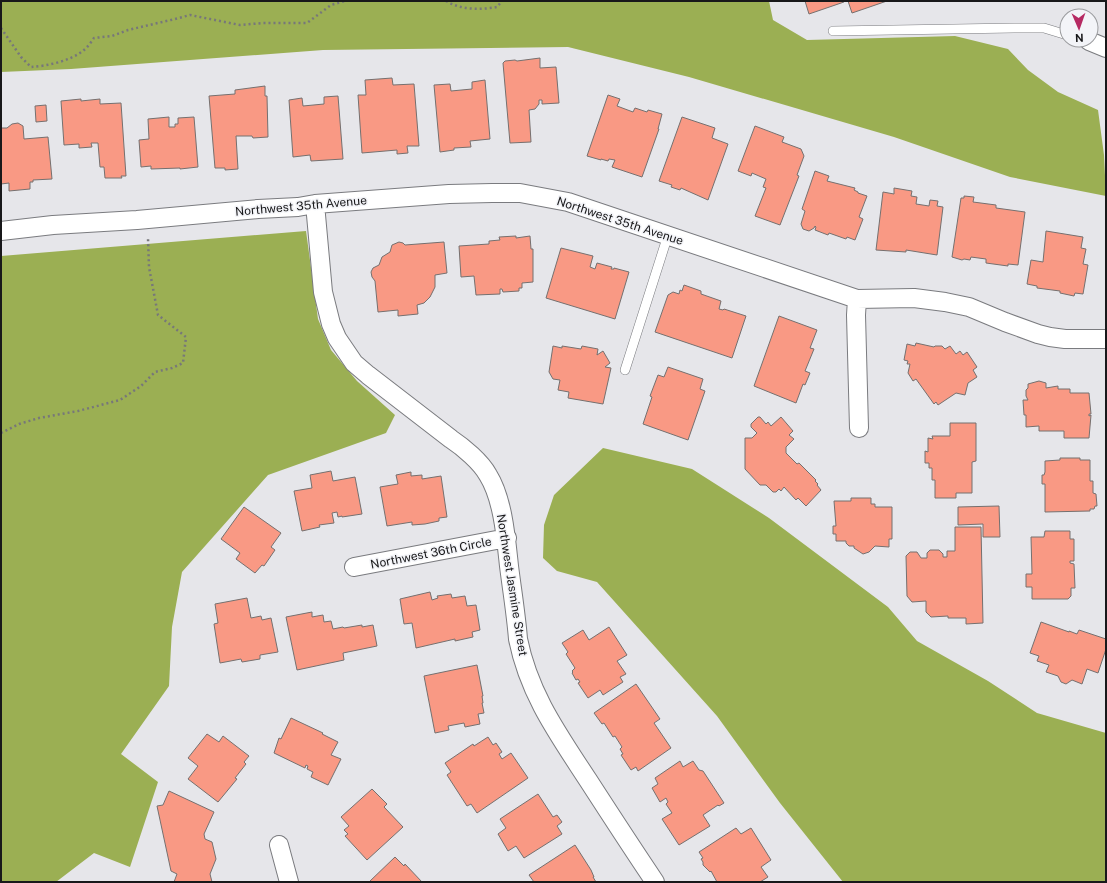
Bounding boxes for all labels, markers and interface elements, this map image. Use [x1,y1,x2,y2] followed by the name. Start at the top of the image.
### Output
[1059,8,1099,48] north arrow
[1075,32,1084,44] text: N
[235,193,368,219] street label: Northwest 35th Avenue
[555,194,685,248] street label: Northwest 35th Avenue
[494,513,530,657] street label: Northwest Jasmine Street
[369,534,493,572] street label: Northwest 36th Circle

